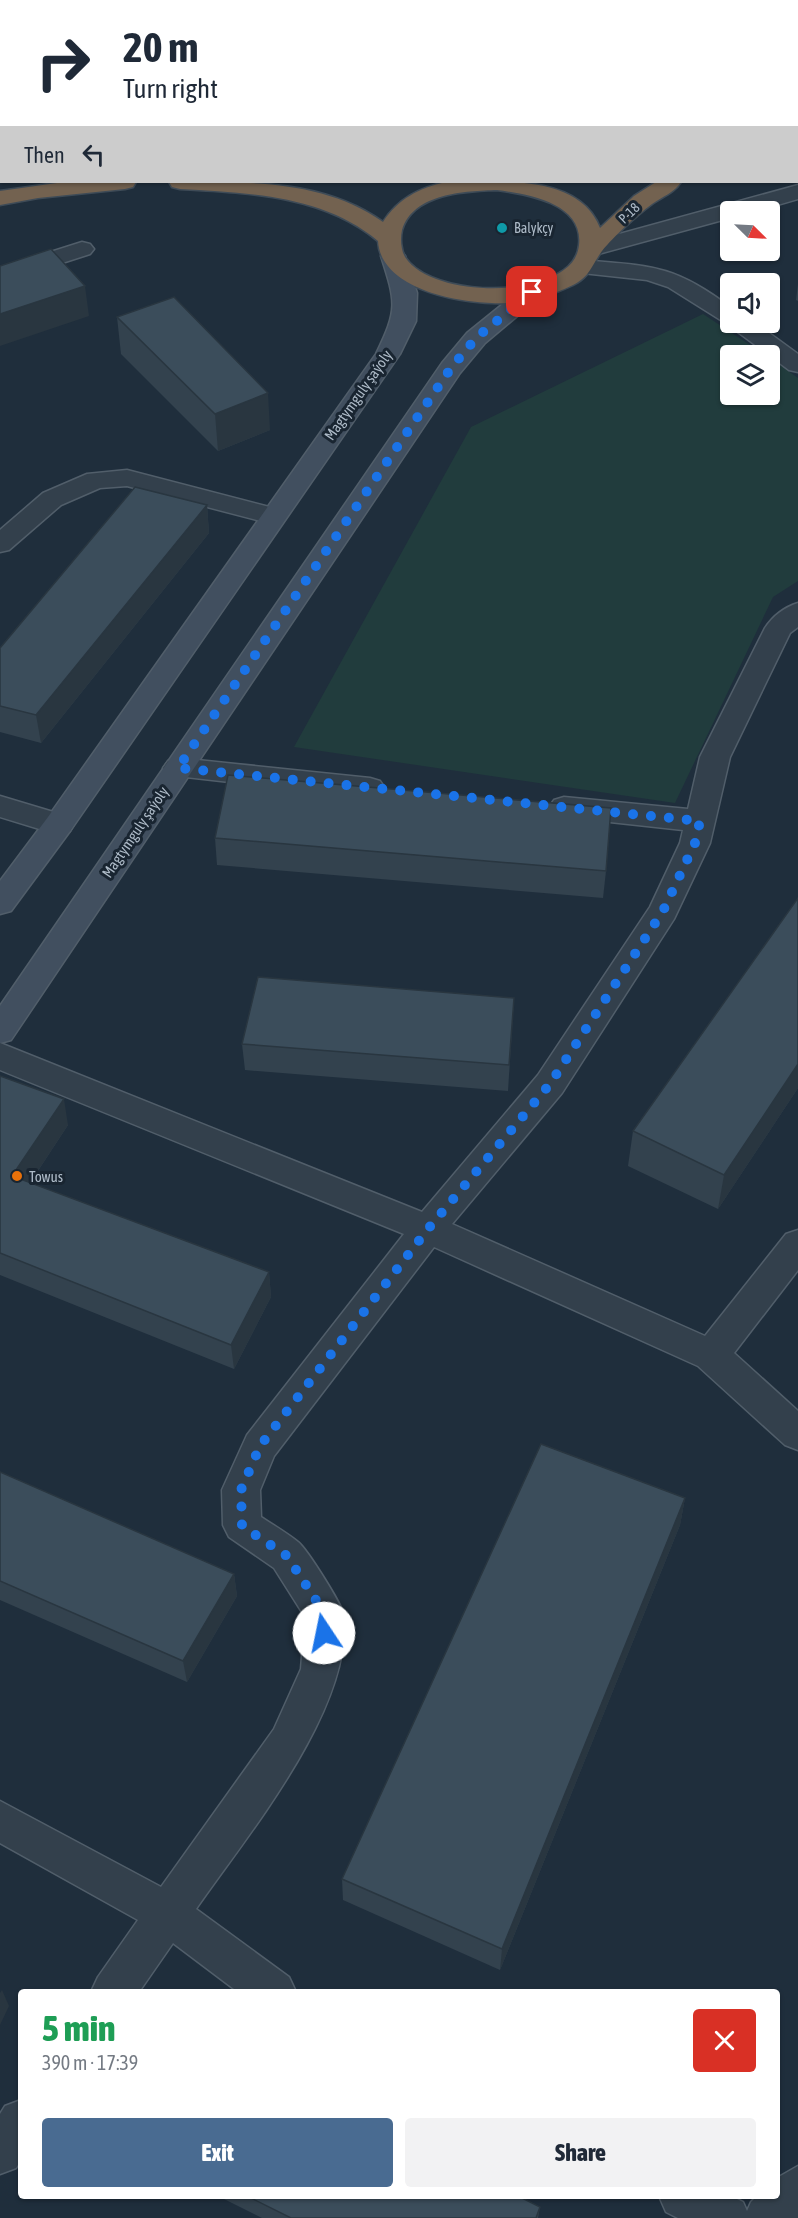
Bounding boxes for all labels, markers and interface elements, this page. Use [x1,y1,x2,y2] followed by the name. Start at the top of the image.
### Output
[123,23,198,71] text: 20 m
[24,24,102,102] icon: right
[123,73,218,104] text: Turn right
[77,138,110,171] icon: left
[24,142,65,168] text: Then
[615,199,643,227] street label: P-18
[720,201,780,261] north arrow
[720,201,780,405] map controls
[514,220,554,236] place label: Balykçy
[495,221,509,235] marker: Balykçy
[506,266,557,317] pin
[720,273,780,333] button: sound
[515,275,548,308] icon: arrive
[720,345,780,405] button: layers
[321,347,395,443] street label: Magtymguly şaýoly
[98,783,172,881] street label: Magtymguly şaýoly
[29,1168,63,1185] place label: Towus
[10,1169,24,1183] marker: Towus
[292,1601,356,1665] position arrow
[42,2007,116,2049] text: 5 min
[693,2009,756,2072] button: close
[42,2051,138,2074] text: 390 m · 17:39
[42,2118,393,2187] button: Exit
[405,2118,756,2187] button: Share

